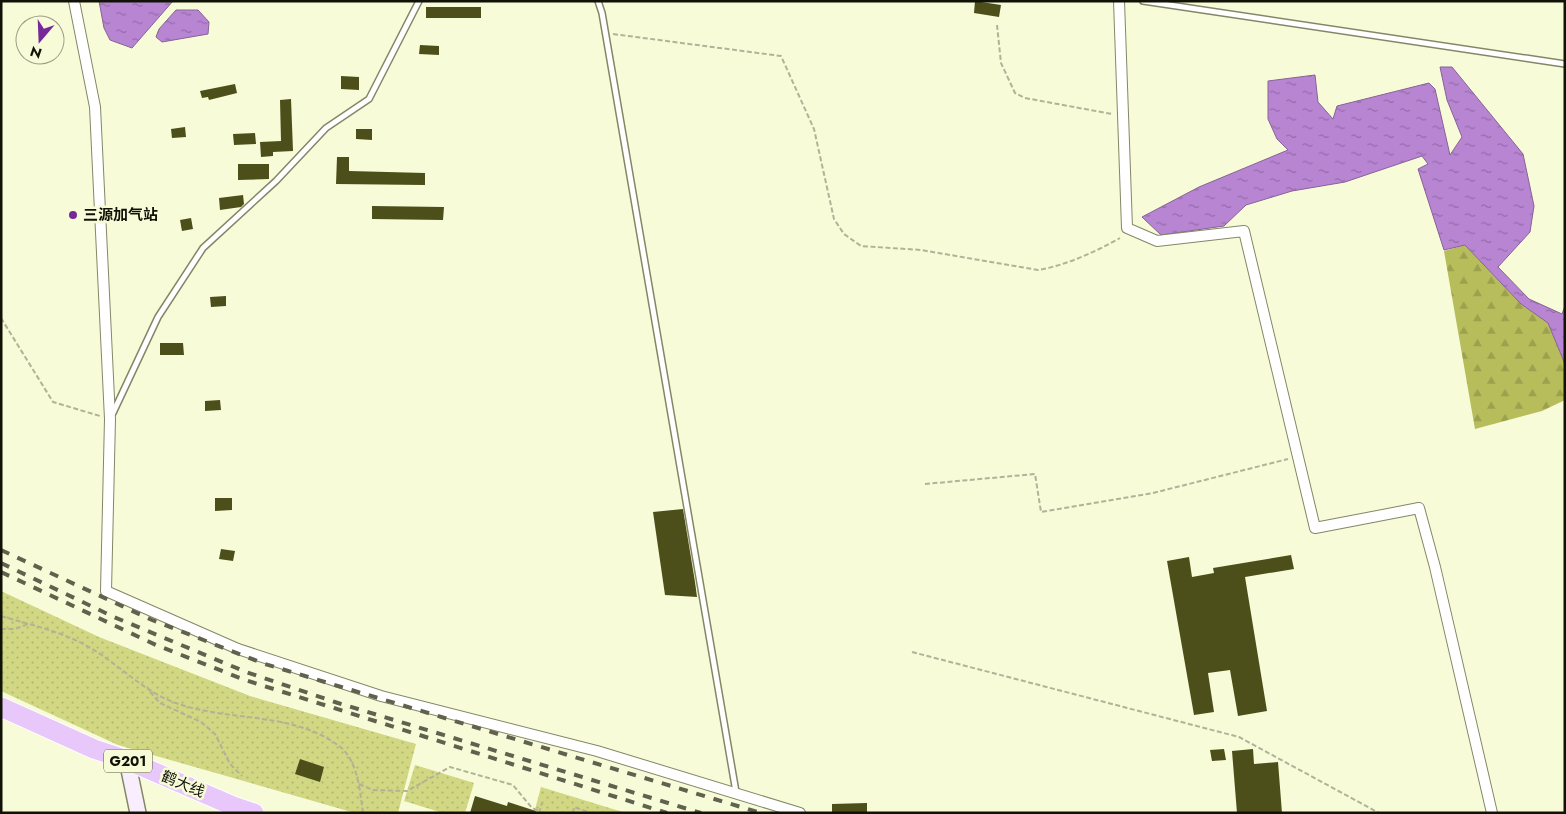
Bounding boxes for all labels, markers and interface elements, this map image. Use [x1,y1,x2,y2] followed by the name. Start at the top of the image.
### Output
[15,15,65,65] north arrow
[27,41,44,64] text: N
[83,204,158,226] place label: 三源加气站
[67,209,79,221] marker: 三源加气站
[104,749,152,772] road number: G201
[158,765,208,803] street label: 鹤大线

